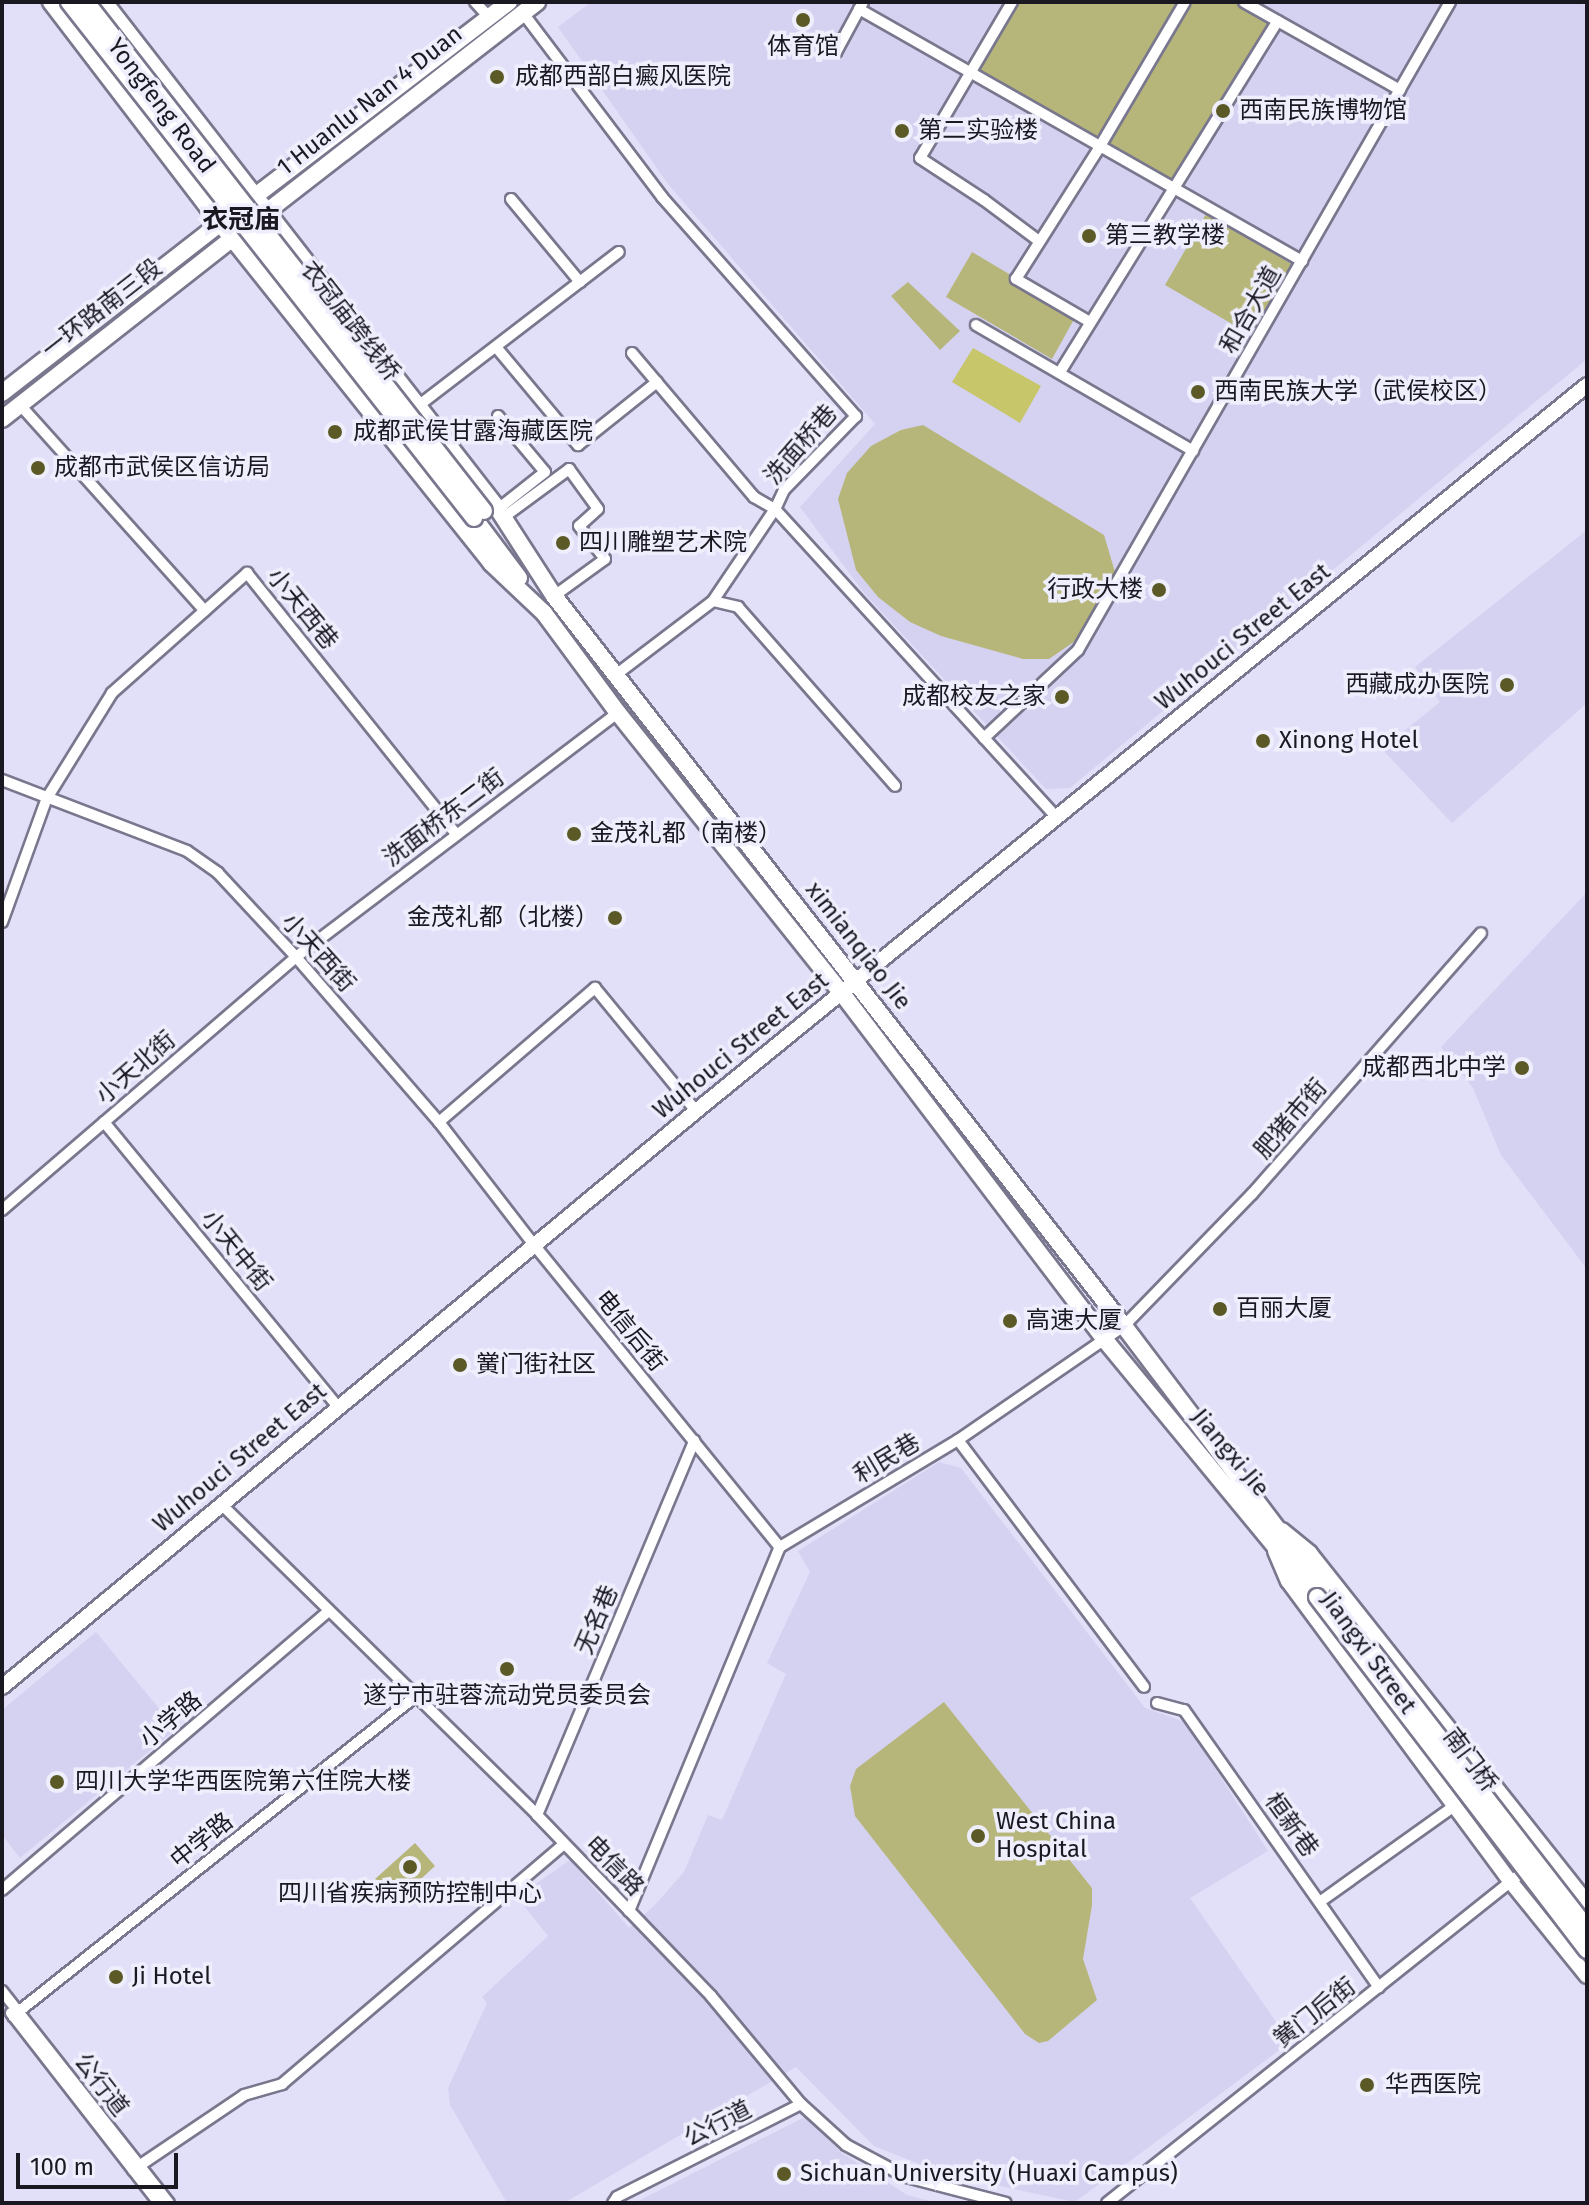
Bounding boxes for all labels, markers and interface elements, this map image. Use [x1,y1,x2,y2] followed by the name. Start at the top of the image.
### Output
[794,11,812,29] marker: 体育馆
[272,20,468,182] street label: 1 Huanlu Nan 4 Duan
[101,33,221,179] street label: Yongfeng Road
[767,33,839,61] place label: 体育馆
[515,63,731,91] place label: 成都西部白癜风医院
[486,66,508,88] marker: 成都西部白癜风医院
[1239,97,1407,125] place label: 西南民族博物馆
[1214,102,1232,120] marker: 西南民族博物馆
[918,117,1038,145] place label: 第二实验楼
[893,122,911,140] marker: 第二实验楼
[202,204,280,236] district label: 衣冠庙
[1105,222,1225,250] place label: 第三教学楼
[1080,227,1098,245] marker: 第三教学楼
[36,253,168,365] street label: 一环路南三段
[294,255,406,387] street label: 衣冠庙跨线桥
[1215,261,1287,359] street label: 和合大道
[1214,378,1502,406] place label: 西南民族大学（武侯校区）
[1189,383,1207,401] marker: 西南民族大学（武侯校区）
[759,399,843,491] street label: 洗面桥巷
[353,418,593,446] place label: 成都武侯甘露海藏医院
[324,421,346,443] marker: 成都武侯甘露海藏医院
[54,454,270,482] place label: 成都市武侯区信访局
[29,459,47,477] marker: 成都市武侯区信访局
[579,529,747,557] place label: 四川雕塑艺术院
[554,534,572,552] marker: 四川雕塑艺术院
[1150,558,1336,716] street label: Wuhouci Street East
[261,563,343,655] street label: 小天西巷
[1047,576,1143,604] place label: 行政大楼
[1150,581,1168,599] marker: 行政大楼
[1345,671,1489,699] place label: 西藏成办医院
[1496,674,1518,696] marker: 西藏成办医院
[902,683,1046,711] place label: 成都校友之家
[1053,688,1071,706] marker: 成都校友之家
[1279,727,1418,755] place label: Xinong Hotel
[1254,732,1272,750] marker: Xinong Hotel
[378,763,510,873] street label: 洗面桥东二街
[590,820,782,848] place label: 金茂礼都（南楼）
[565,825,583,843] marker: 金茂礼都（南楼）
[799,876,917,1016] street label: ximianqiao Jie
[407,904,599,932] place label: 金茂礼都（北楼）
[275,908,361,998] street label: 小天西街
[606,909,624,927] marker: 金茂礼都（北楼）
[648,967,834,1125] street label: Wuhouci Street East
[90,1026,182,1110] street label: 小天北街
[1362,1054,1506,1082] place label: 成都西北中学
[1513,1059,1531,1077] marker: 成都西北中学
[1249,1073,1333,1165] street label: 肥猪市街
[195,1205,277,1297] street label: 小天中街
[589,1285,671,1377] street label: 电信后街
[1236,1295,1332,1323] place label: 百丽大厦
[1211,1300,1229,1318] marker: 百丽大厦
[1026,1307,1122,1335] place label: 高速大厦
[1001,1312,1019,1330] marker: 高速大厦
[476,1351,596,1379] place label: 黉门街社区
[451,1356,469,1374] marker: 黉门街社区
[148,1377,332,1539] street label: Wuhouci Street East
[1185,1403,1275,1503] street label: Jiangxi Jie
[849,1428,925,1490] street label: 利民巷
[570,1581,624,1659] street label: 无名巷
[1314,1586,1422,1720] street label: Jiangxi Street
[498,1660,516,1678] marker: 遂宁市驻蓉流动党员委员会
[363,1682,651,1710] place label: 遂宁市驻蓉流动党员委员会
[134,1686,208,1754] street label: 小学路
[1437,1723,1503,1797] street label: 南门桥
[75,1768,411,1796] place label: 四川大学华西医院第六住院大楼
[46,1771,68,1793] marker: 四川大学华西医院第六住院大楼
[1258,1787,1324,1863] street label: 桓新巷
[165,1807,239,1875] street label: 中学路
[996,1808,1116,1864] place label: West China Hospital
[967,1825,989,1847] marker: West China Hospital
[579,1830,649,1902] street label: 电信路
[401,1858,419,1876] marker: 四川省疾病预防控制中心
[278,1880,542,1908] place label: 四川省疾病预防控制中心
[132,1963,211,1991] place label: Ji Hotel
[107,1968,125,1986] marker: Ji Hotel
[1268,1972,1362,2054] street label: 黉门后街
[67,2048,135,2122] street label: 公行道
[1385,2071,1481,2099] place label: 华西医院
[1356,2074,1378,2096] marker: 华西医院
[679,2095,757,2153] street label: 公行道
[20,2137,182,2187] scale bar
[30,2153,94,2181] text: 100 m
[800,2160,1178,2188] place label: Sichuan University (Huaxi Campus)
[775,2165,793,2183] marker: Sichuan University (Huaxi Campus)

